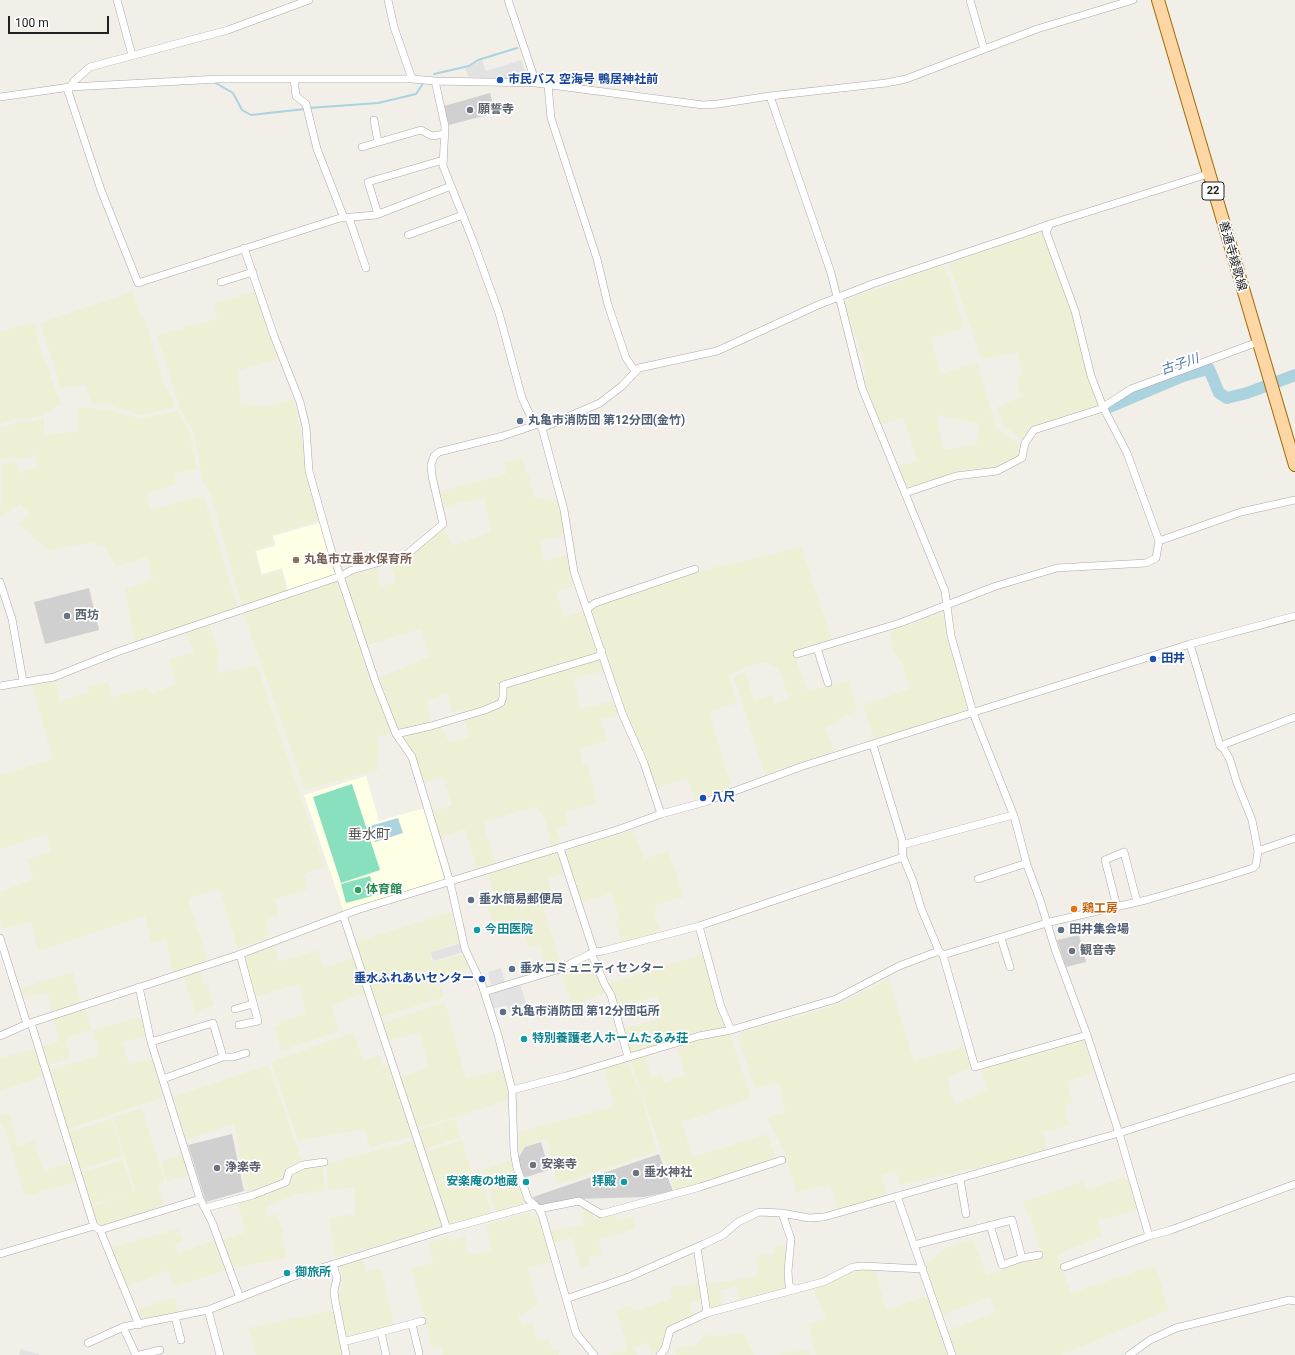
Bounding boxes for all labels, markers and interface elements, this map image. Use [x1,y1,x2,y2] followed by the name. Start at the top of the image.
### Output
[10,8,111,34] scale bar
[15,16,49,30] text: 100 m
[508,73,658,87] place label: 市民バス 空海号 鴨居神社前
[495,75,505,85] marker: 市民バス 空海号 鴨居神社前
[478,103,514,117] place label: 願誓寺
[465,105,475,115] marker: 願誓寺
[1202,182,1224,200] road number: 22
[1215,219,1249,293] street label: 善通寺綾歌線
[1159,351,1201,379] water label: 古子川
[528,414,685,428] place label: 丸亀市消防団 第12分団(金竹)
[515,416,525,426] marker: 丸亀市消防団 第12分団(金竹)
[304,553,412,567] place label: 丸亀市立垂水保育所
[291,555,301,565] marker: 丸亀市立垂水保育所
[75,609,99,623] place label: 西坊
[62,611,72,621] marker: 西坊
[1161,652,1185,666] place label: 田井
[1148,654,1158,664] marker: 田井
[711,791,735,805] place label: 八尺
[698,793,708,803] marker: 八尺
[348,827,390,843] district label: 垂水町
[366,883,402,897] place label: 体育館
[353,885,363,895] marker: 体育館
[479,893,563,907] place label: 垂水簡易郵便局
[466,895,476,905] marker: 垂水簡易郵便局
[1082,902,1118,916] place label: 鶏工房
[1069,904,1079,914] marker: 鶏工房
[485,923,533,937] place label: 今田医院
[1069,923,1129,937] place label: 田井集会場
[472,925,482,935] marker: 今田医院
[1056,925,1066,935] marker: 田井集会場
[1080,944,1116,958] place label: 観音寺
[1067,946,1077,956] marker: 観音寺
[520,962,664,976] place label: 垂水コミュニティセンター
[507,964,517,974] marker: 垂水コミュニティセンター
[354,972,474,986] place label: 垂水ふれあいセンター
[477,974,487,984] marker: 垂水ふれあいセンター
[511,1005,660,1019] place label: 丸亀市消防団 第12分団屯所
[498,1007,508,1017] marker: 丸亀市消防団 第12分団屯所
[532,1032,688,1046] place label: 特別養護老人ホームたるみ荘
[519,1034,529,1044] marker: 特別養護老人ホームたるみ荘
[541,1158,577,1172] place label: 安楽寺
[528,1160,538,1170] marker: 安楽寺
[225,1161,261,1175] place label: 浄楽寺
[212,1163,222,1173] marker: 浄楽寺
[644,1166,692,1180] place label: 垂水神社
[631,1168,641,1178] marker: 垂水神社
[446,1175,518,1189] place label: 安楽庵の地蔵
[592,1175,616,1189] place label: 拝殿
[521,1177,531,1187] marker: 安楽庵の地蔵
[619,1177,629,1187] marker: 拝殿
[295,1266,331,1280] place label: 御旅所
[282,1268,292,1278] marker: 御旅所

